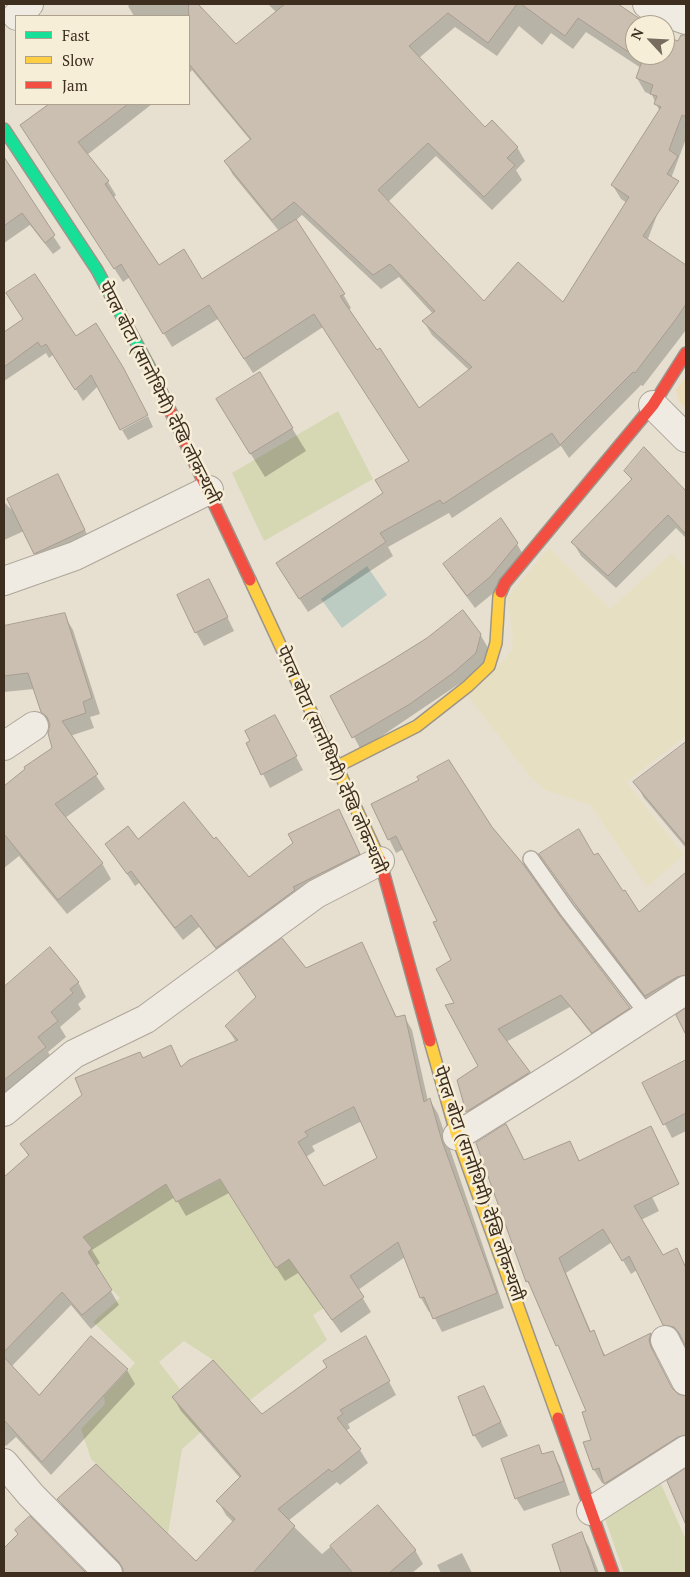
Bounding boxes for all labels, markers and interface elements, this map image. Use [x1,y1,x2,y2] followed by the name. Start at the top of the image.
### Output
[15,15,190,105] legend
[625,15,675,65] north arrow
[62,25,90,45] text: Fast
[626,25,648,43] text: N
[62,50,94,70] text: Slow
[62,75,88,95] text: Jam
[93,278,225,508] street label: पेपल बोटा (सानोथिमी) देखि लोकन्थली
[271,643,391,877] street label: पेपल बोटा (सानोथिमी) देखि लोकन्थली
[428,1064,528,1304] street label: पेपल बोटा (सानोथिमी) देखि लोकन्थली

